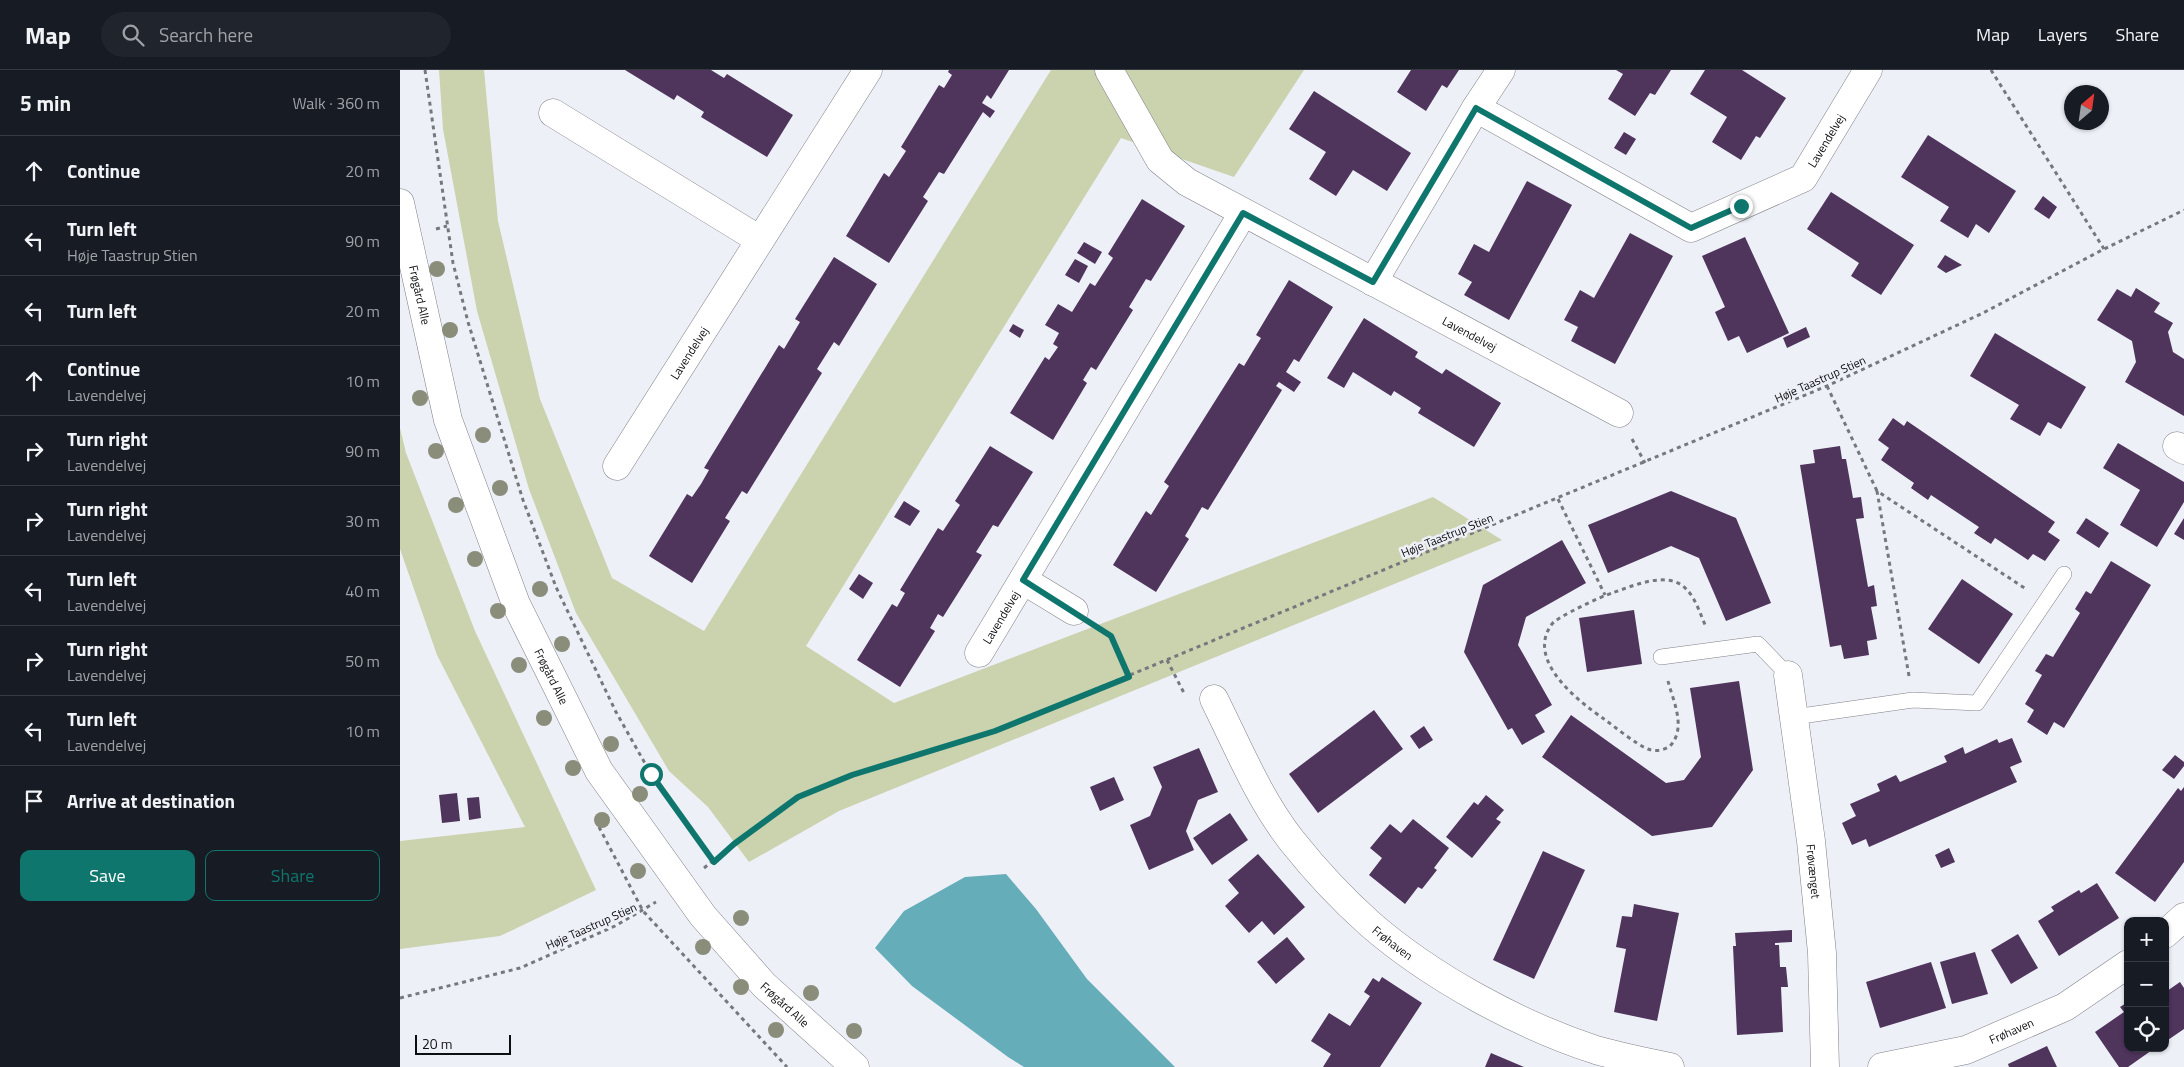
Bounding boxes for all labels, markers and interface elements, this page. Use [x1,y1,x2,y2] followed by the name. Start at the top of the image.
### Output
[101,12,451,57] search box
[25,17,71,53] text: Map
[159,20,253,49] text: Search here
[119,21,147,49] icon: search
[1976,21,2010,48] text: Map
[2038,21,2087,48] text: Layers
[2115,21,2159,48] text: Share
[2064,85,2109,130] north arrow
[20,87,71,119] text: 5 min
[292,91,380,115] text: Walk · 360 m
[1802,110,1849,171] street label: Lavendelvej
[67,156,140,185] text: Continue
[20,157,48,185] icon: ahead
[345,159,380,183] text: 20 m
[1730,195,1753,218] route end
[67,214,137,243] text: Turn left
[20,227,48,255] icon: left
[345,229,380,253] text: 90 m
[67,243,198,267] text: Høje Taastrup Stien
[405,263,436,326] street label: Frøgård Alle
[67,296,137,325] text: Turn left
[20,297,48,325] icon: left
[345,299,380,323] text: 20 m
[1439,311,1501,356] street label: Lavendelvej
[665,323,713,383] street label: Lavendelvej
[1771,350,1869,408] street label: Høje Taastrup Stien
[67,354,140,383] text: Continue
[20,367,48,395] icon: ahead
[345,369,380,393] text: 10 m
[67,383,146,407] text: Lavendelvej
[67,424,148,453] text: Turn right
[20,437,48,465] icon: right
[345,439,380,463] text: 90 m
[67,453,146,477] text: Lavendelvej
[67,494,148,523] text: Turn right
[20,507,48,535] icon: right
[1398,508,1496,562] street label: Høje Taastrup Stien
[345,509,380,533] text: 30 m
[67,523,146,547] text: Lavendelvej
[67,564,137,593] text: Turn left
[20,577,48,605] icon: left
[345,579,380,603] text: 40 m
[977,587,1024,647] street label: Lavendelvej
[67,593,146,617] text: Lavendelvej
[67,634,148,663] text: Turn right
[530,645,574,707] street label: Frøgård Alle
[20,647,48,675] icon: right
[345,649,380,673] text: 50 m
[67,663,146,687] text: Lavendelvej
[67,704,137,733] text: Turn left
[20,717,48,745] icon: left
[345,719,380,743] text: 10 m
[67,733,146,757] text: Lavendelvej
[640,763,663,786] route start
[67,786,235,815] text: Arrive at destination
[20,787,48,815] icon: arrive
[1802,843,1826,900] street label: Frøvænget
[20,850,195,901] button: Save
[205,850,380,901] button: Share
[542,897,640,955] street label: Høje Taastrup Stien
[2124,917,2169,1052] map controls
[2124,917,2169,962] button: +
[1368,921,1417,964] street label: Frøhaven
[2124,962,2169,1007] button: −
[756,977,814,1031] street label: Frøgård Alle
[2124,1007,2169,1052] button: locate
[1986,1012,2037,1048] street label: Frøhaven
[415,1032,511,1055] scale bar
[422,1033,452,1054] text: 20 m

